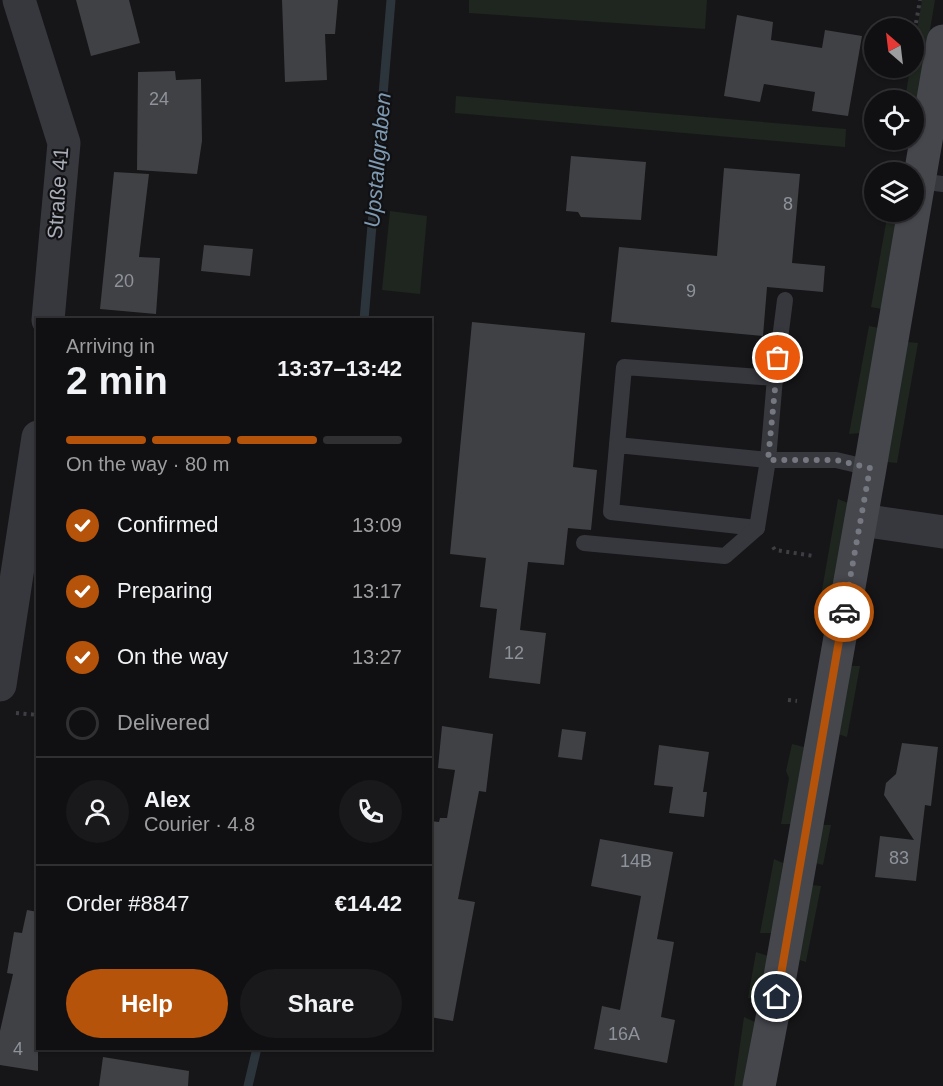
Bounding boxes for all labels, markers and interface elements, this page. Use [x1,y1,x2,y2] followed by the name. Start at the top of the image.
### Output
[864,18,924,78] north arrow
[864,18,924,222] map controls
[149,89,169,109] house number: 24
[864,90,924,150] button: locate
[359,91,396,229] water label: Upstallgraben
[43,146,72,240] street label: Straße 41
[864,162,924,222] button: layers
[783,194,793,214] house number: 8
[114,271,134,291] house number: 20
[686,281,696,301] house number: 9
[752,332,803,383] pin
[66,335,155,357] text: Arriving in
[761,341,794,374] icon: bag
[277,356,402,381] text: 13:37–13:42
[66,359,168,402] text: 2 min
[66,453,229,475] text: On the way · 80 m
[66,509,99,542] icon: check
[117,512,218,537] text: Confirmed
[352,514,402,536] text: 13:09
[66,575,99,608] icon: check
[117,578,212,603] text: Preparing
[352,580,402,602] text: 13:17
[814,582,874,642] courier
[828,596,861,629] icon: car
[66,641,99,674] icon: check
[504,643,524,663] house number: 12
[117,644,228,669] text: On the way
[352,646,402,668] text: 13:27
[117,710,210,735] text: Delivered
[66,780,129,843] button: person
[339,780,402,843] button: phone
[144,787,190,812] text: Alex
[144,813,255,835] text: Courier · 4.8
[889,848,909,868] house number: 83
[620,851,652,871] house number: 14B
[66,891,190,916] text: Order #8847
[335,891,402,916] text: €14.42
[66,969,228,1038] button: Help
[240,969,402,1038] button: Share
[751,971,802,1022] pin
[760,980,793,1013] icon: home
[608,1024,640,1044] house number: 16A
[13,1039,23,1059] house number: 4

